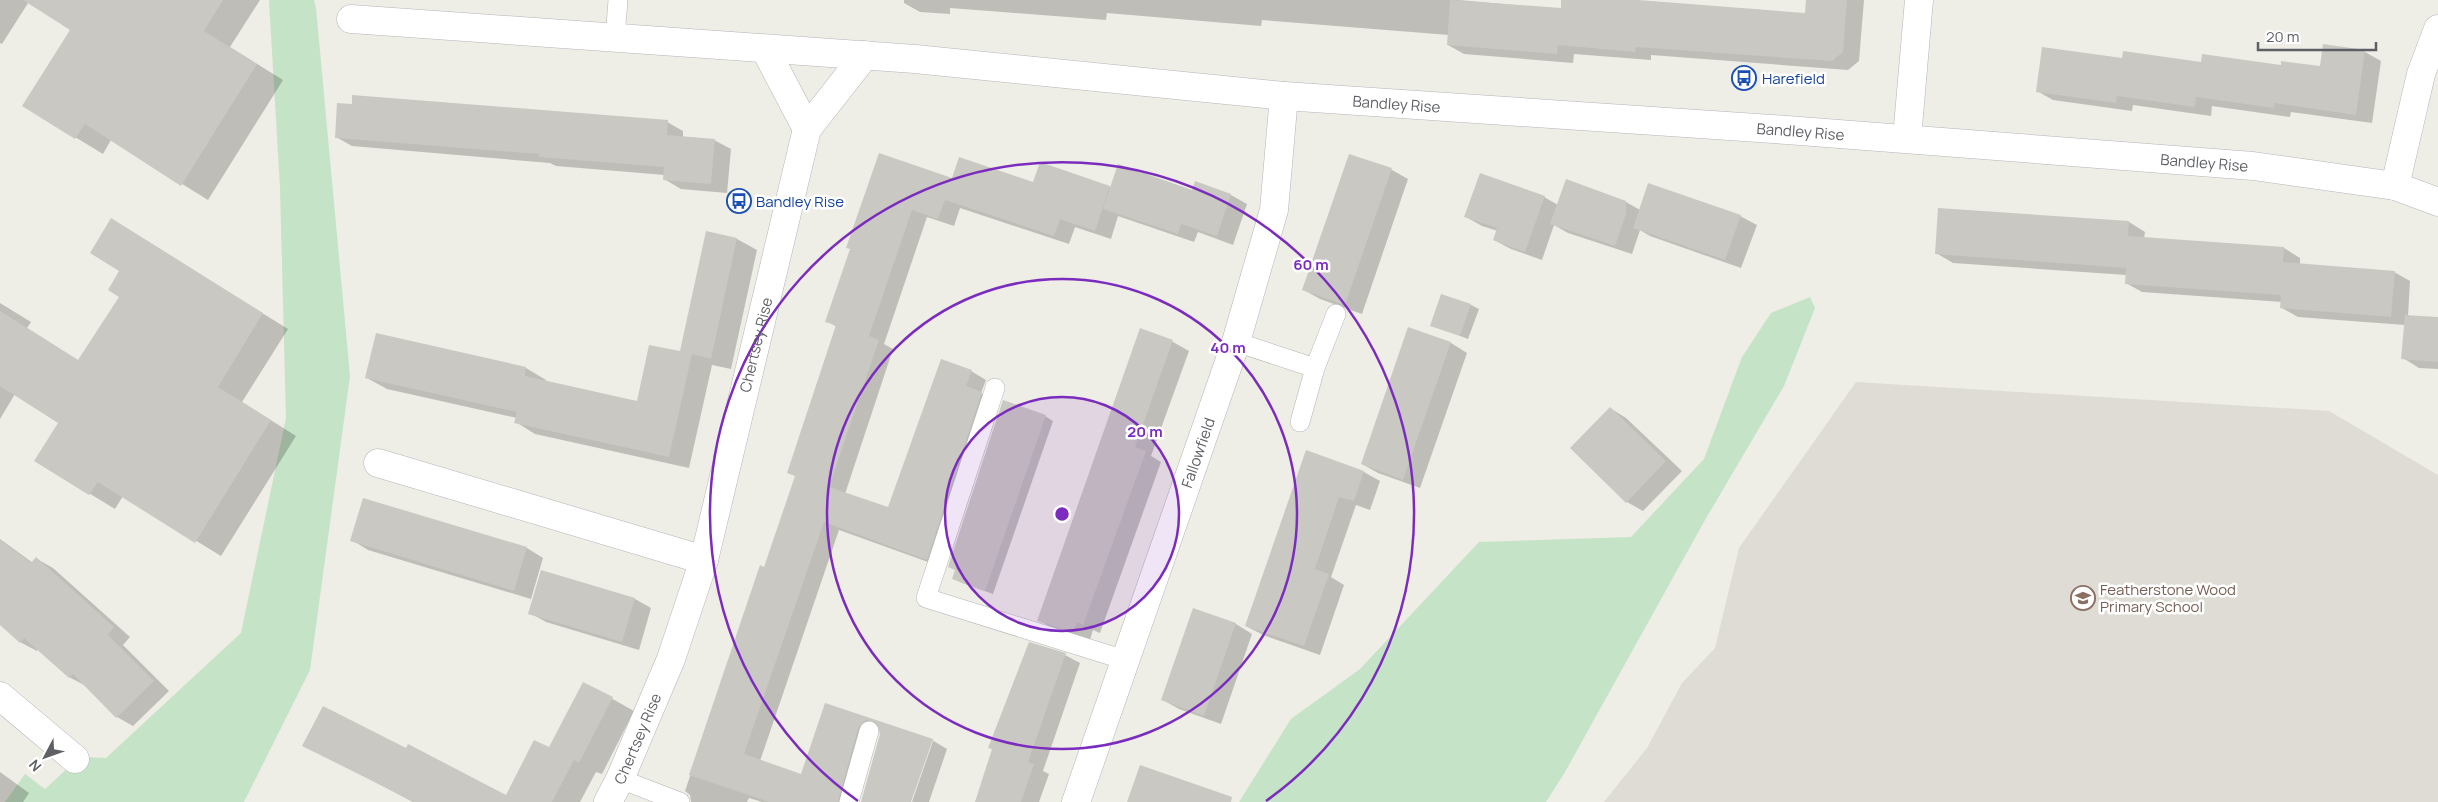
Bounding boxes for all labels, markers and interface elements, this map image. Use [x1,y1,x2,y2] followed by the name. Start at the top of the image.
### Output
[2258,20,2376,52] scale bar
[2266,26,2299,47] text: 20 m
[1731,65,1757,91] bus stop icon: Harefield
[1762,68,1825,89] place label: Harefield
[1352,90,1441,117] street label: Bandley Rise
[1756,117,1845,145] street label: Bandley Rise
[2160,148,2249,176] street label: Bandley Rise
[726,188,752,214] bus stop icon: Bandley Rise
[756,191,844,212] place label: Bandley Rise
[1293,254,1329,275] text: 60 m
[734,295,777,394] street label: Chertsey Rise
[1210,337,1246,358] text: 40 m
[1176,415,1219,490] street label: Fallowfield
[1127,421,1163,442] text: 20 m
[1053,505,1071,523] centre of rings
[2100,579,2236,617] place label: Featherstone Wood Primary School
[2070,585,2096,611] school or university icon: Featherstone Wood Primary School
[609,690,666,787] street label: Chertsey Rise
[20,732,70,782] north arrow
[24,756,45,776] text: N

